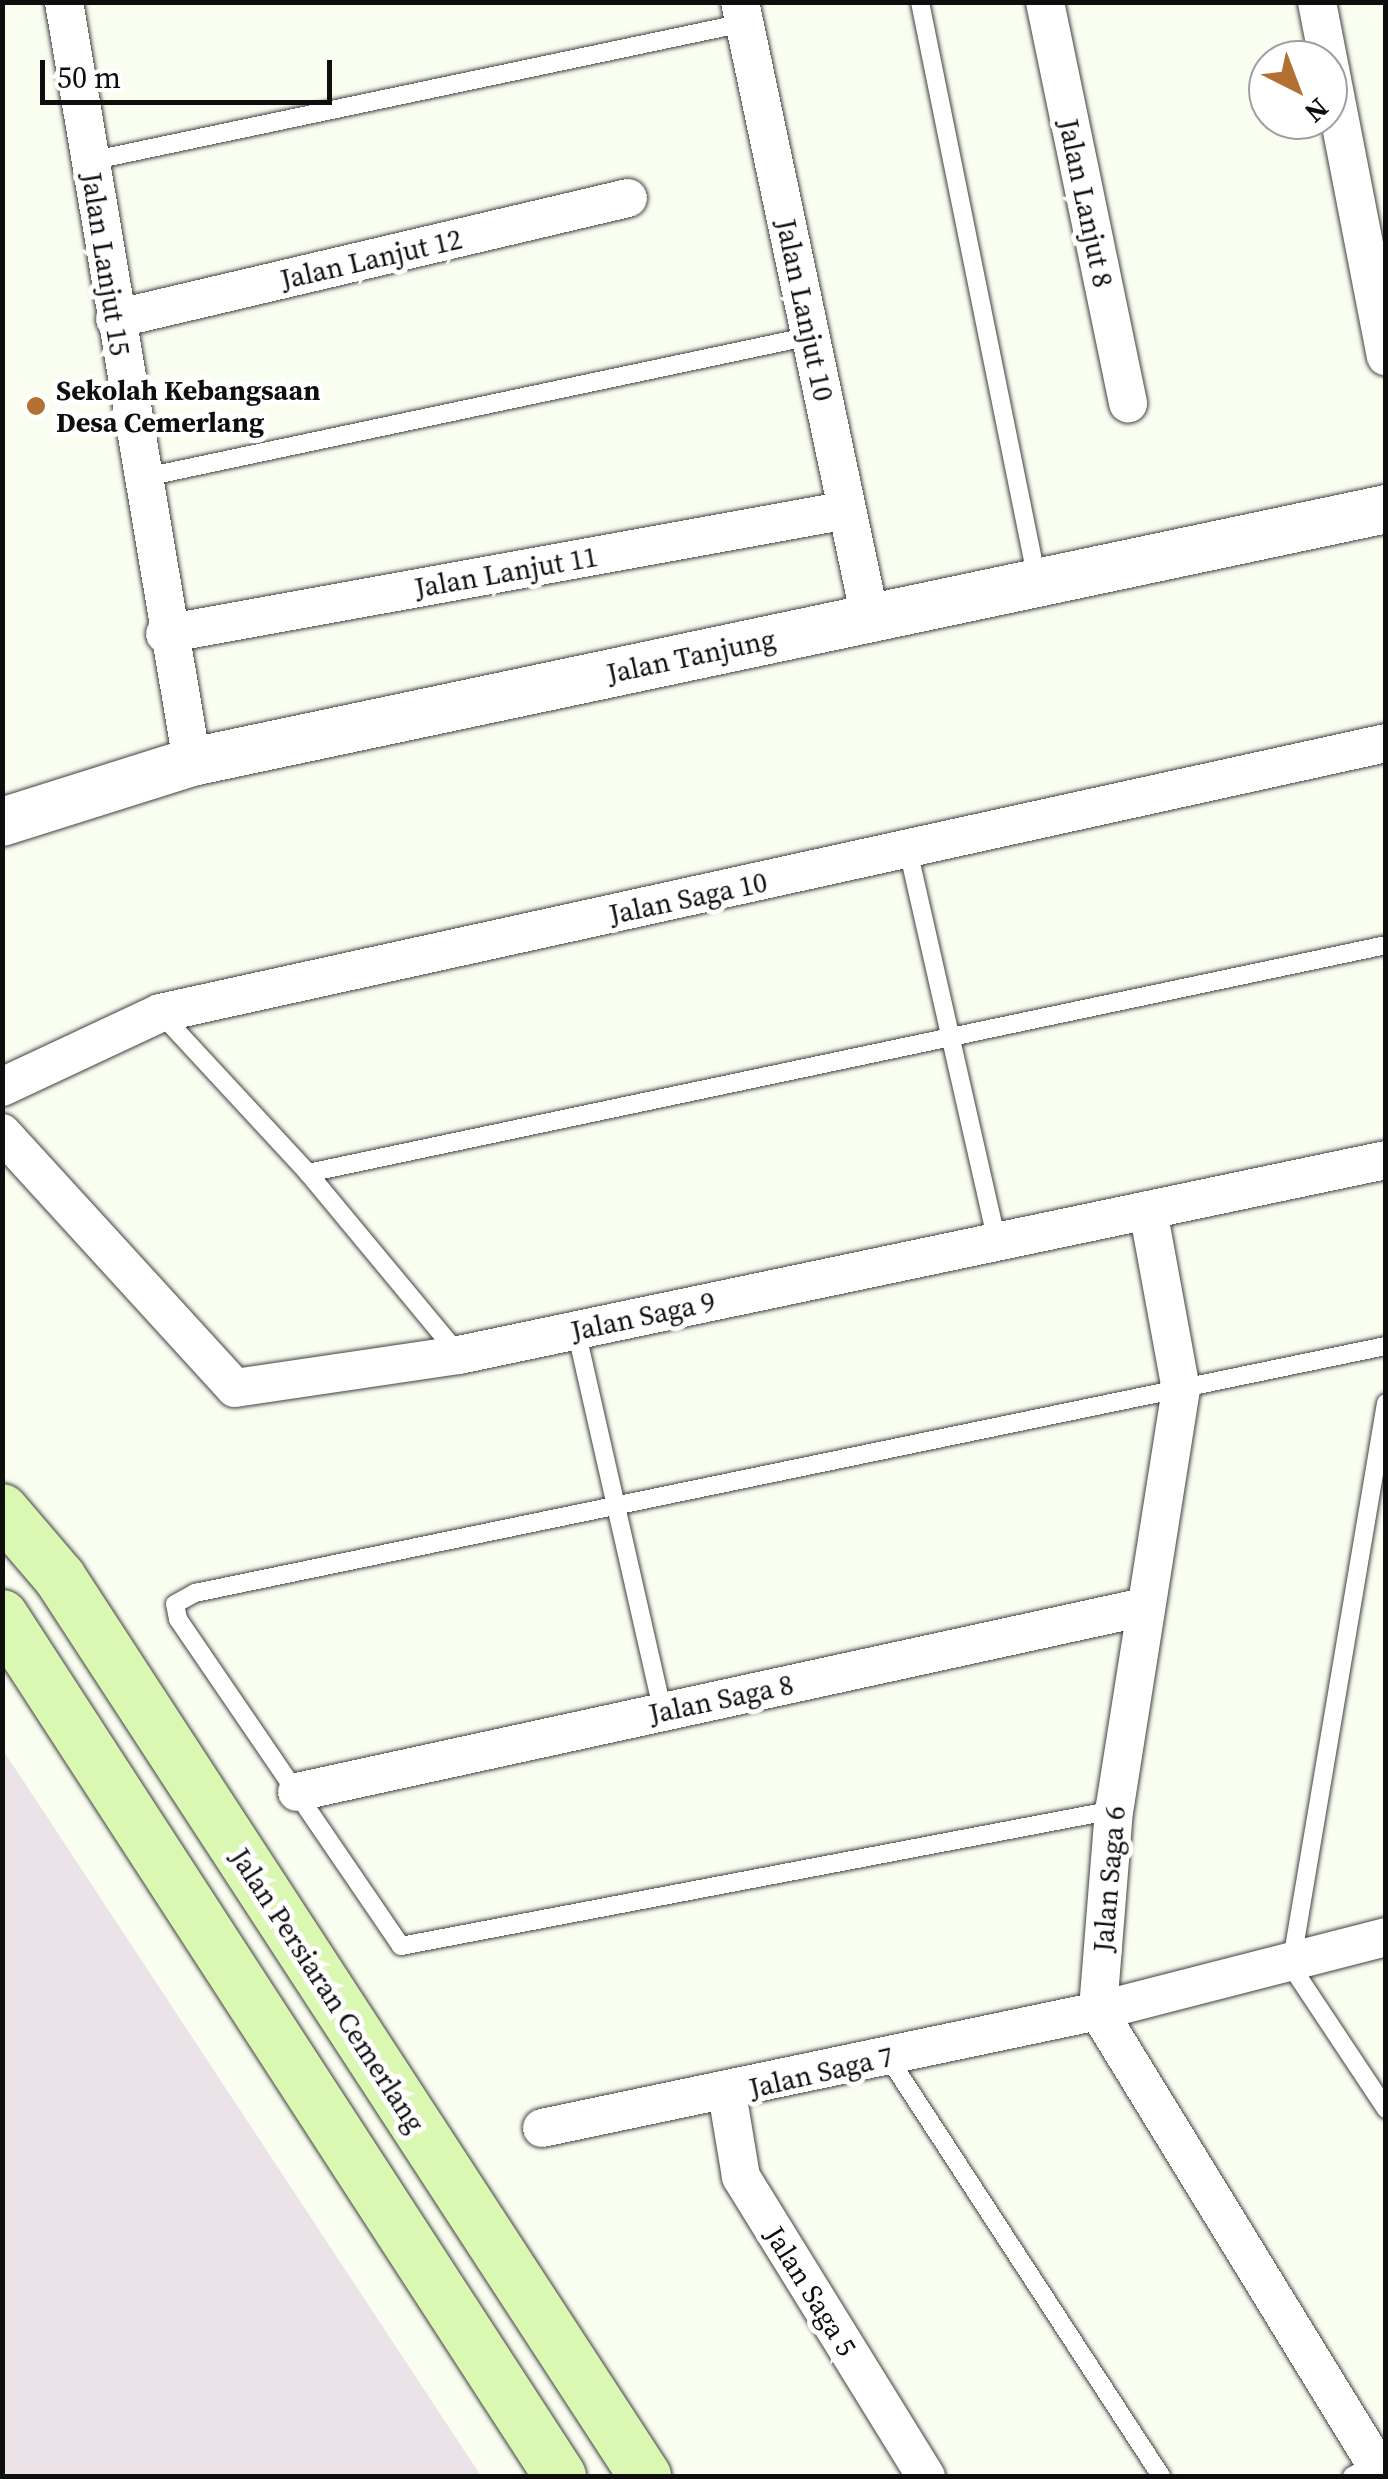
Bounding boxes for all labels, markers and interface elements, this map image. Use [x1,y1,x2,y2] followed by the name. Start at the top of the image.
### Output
[45,40,338,102] scale bar
[1248,40,1348,140] north arrow
[57,57,121,98] text: 50 m
[1296,90,1337,132] text: N
[1052,116,1120,290] street label: Jalan Lanjut 8
[75,170,137,358] street label: Jalan Lanjut 15
[769,216,841,404] street label: Jalan Lanjut 10
[277,222,465,296] street label: Jalan Lanjut 12
[56,373,321,439] place label: Sekolah Kebangsaan Desa Cemerlang
[25,395,47,417] marker: Sekolah Kebangsaan Desa Cemerlang
[412,539,600,605] street label: Jalan Lanjut 11
[603,622,779,690] street label: Jalan Tanjung
[606,865,770,931] street label: Jalan Saga 10
[568,1284,718,1348] street label: Jalan Saga 9
[646,1667,796,1731] street label: Jalan Saga 8
[1086,1804,1132,1954] street label: Jalan Saga 6
[224,1842,432,2138] street label: Jalan Persiaran Cemerlang
[746,2039,896,2105] street label: Jalan Saga 7
[758,2220,864,2362] street label: Jalan Saga 5

